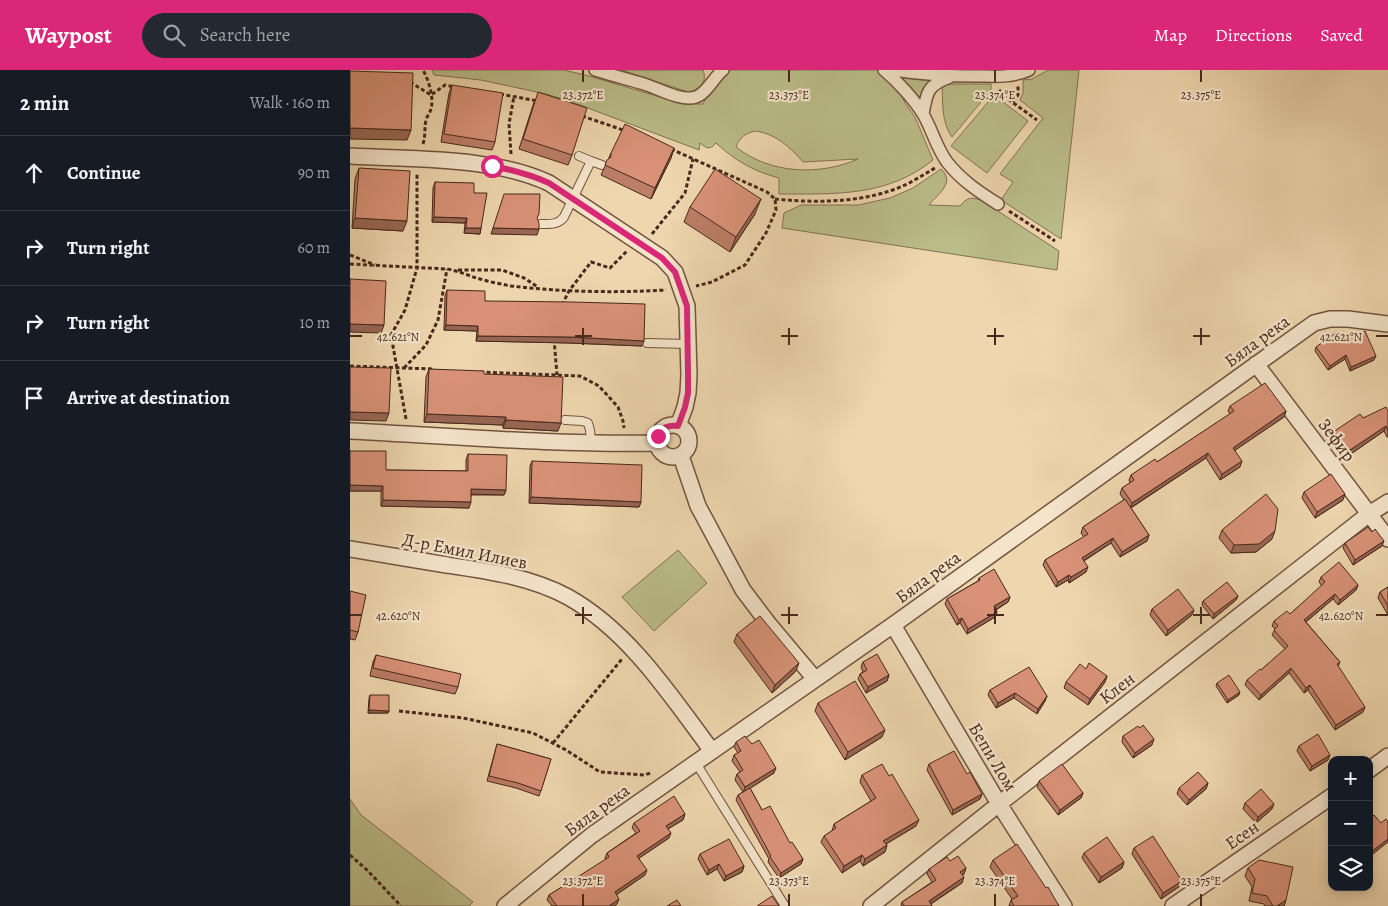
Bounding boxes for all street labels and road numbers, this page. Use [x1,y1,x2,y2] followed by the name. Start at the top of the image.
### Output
[1220,309,1295,373] street label: Бяла река
[1313,413,1361,467] street label: Зефир
[401,527,529,575] street label: Д-р Емил Илиев
[891,545,966,609] street label: Бяла река
[1094,666,1140,710] street label: Клен
[963,718,1023,796] street label: Бепи Лом
[560,778,635,842] street label: Бяла река
[1220,815,1264,855] street label: Есен

